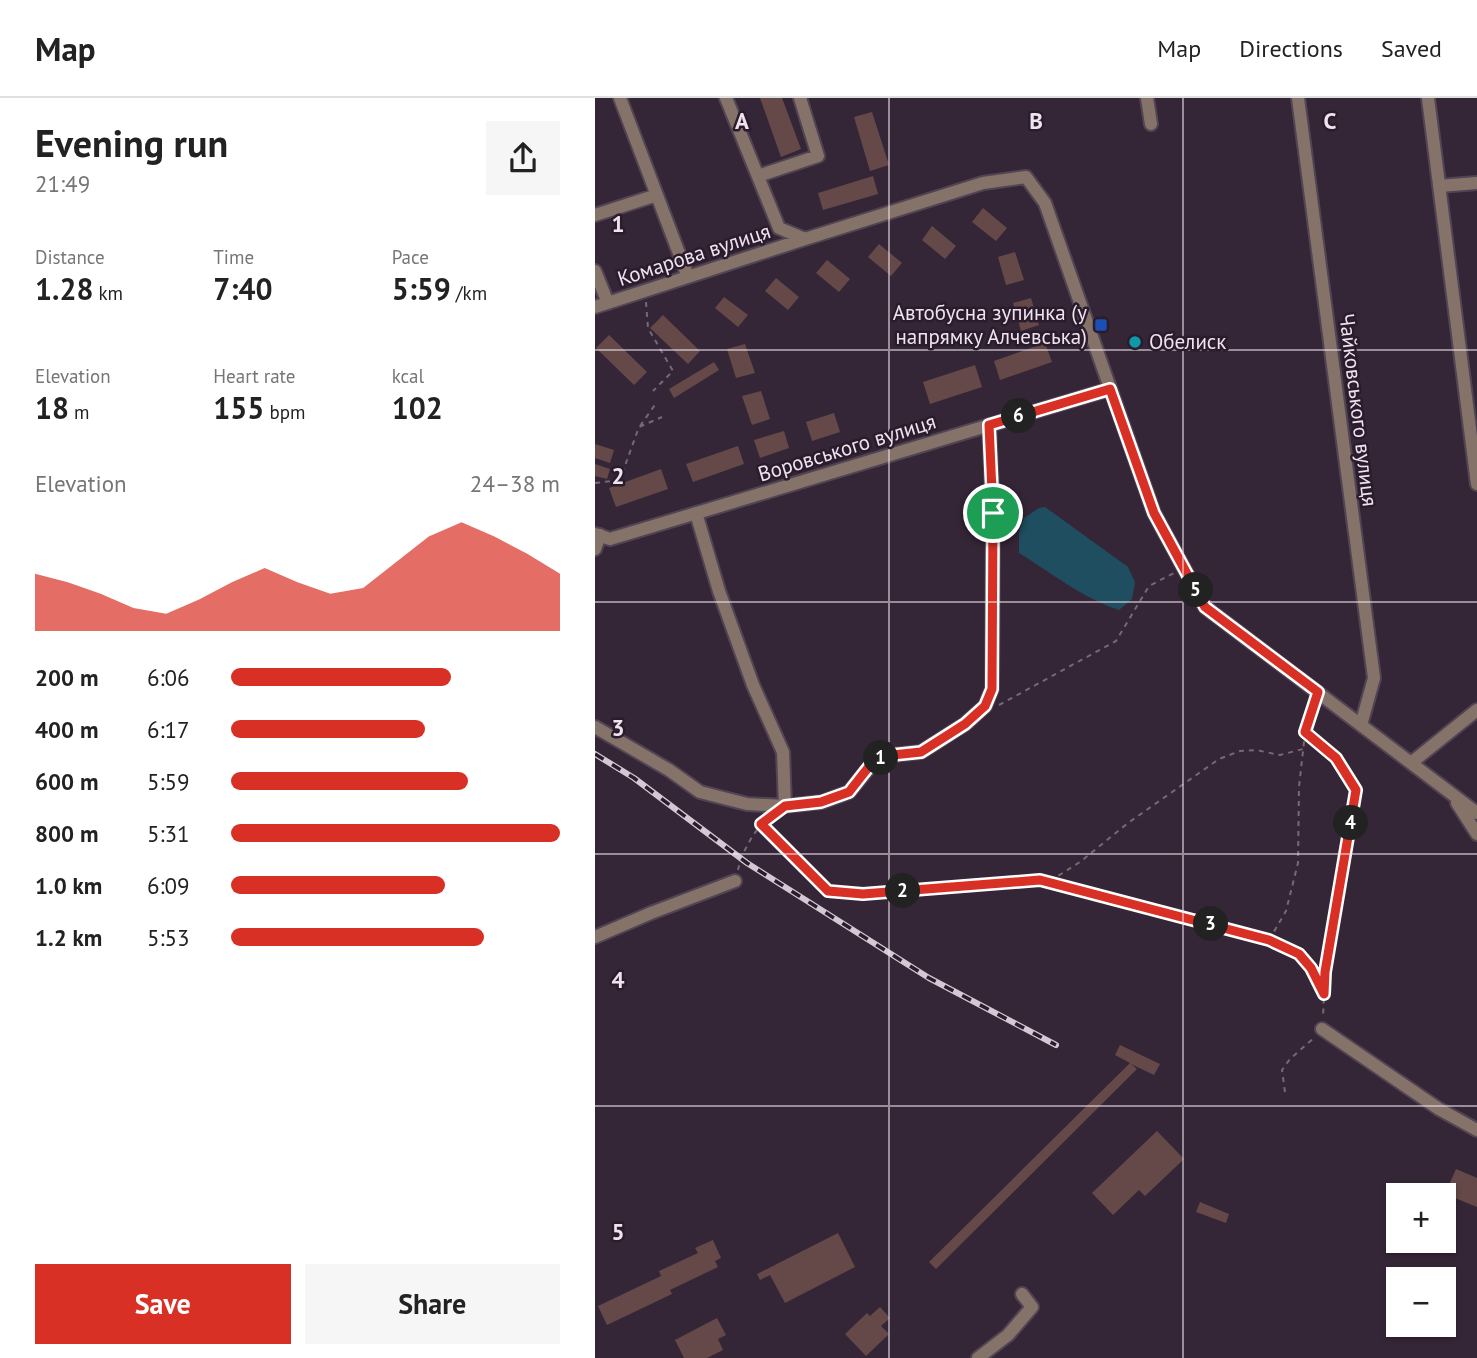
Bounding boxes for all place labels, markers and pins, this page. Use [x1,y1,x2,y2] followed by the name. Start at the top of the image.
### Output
[893,299,1087,350] place label: Автобусна зупинка (у напрямку Алчевська)
[1093,317,1109,333] marker: Автобусна зупинка (у напрямку Алчевська)
[1149,328,1226,355] place label: Обелиск
[1127,334,1143,350] marker: Обелиск
[1001,398,1037,434] pin: 6
[963,483,1023,543] pin
[1179,573,1213,608] pin: 5
[863,740,899,776] pin: 1
[1333,806,1369,840] pin: 4
[885,874,921,908] pin: 2
[1193,906,1229,942] pin: 3

